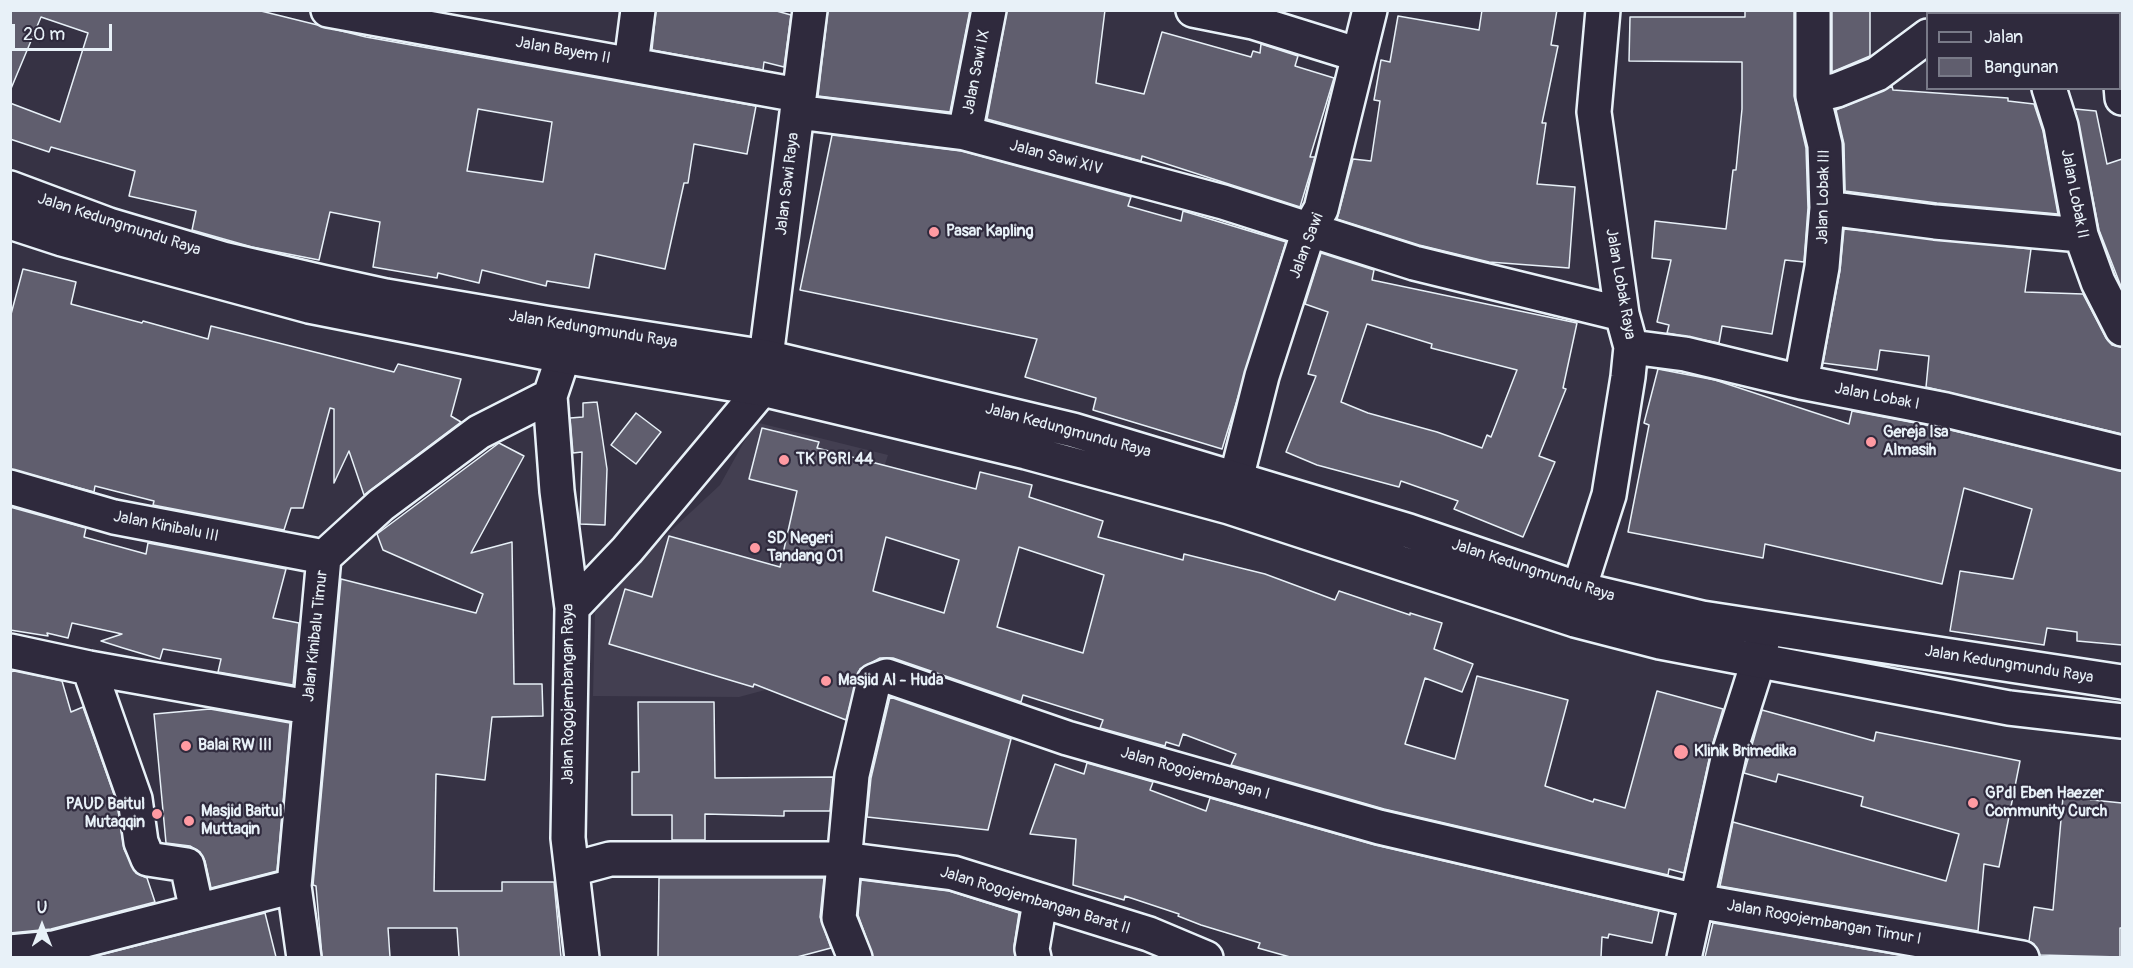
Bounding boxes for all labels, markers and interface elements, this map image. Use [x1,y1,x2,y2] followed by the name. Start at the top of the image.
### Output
[15,12,116,50] scale bar
[1926,12,2121,90] legend
[23,23,65,46] text: 20 m
[1984,26,2023,49] text: Jalan
[959,28,995,116] street label: Jalan Sawi IX
[514,33,612,69] street label: Jalan Bayem II
[1984,56,2059,79] text: Bangunan
[772,132,804,236] street label: Jalan Sawi Raya
[1007,136,1105,180] street label: Jalan Sawi XIV
[2056,148,2092,240] street label: Jalan Lobak II
[1814,149,1834,245] street label: Jalan Lobak III
[35,190,203,260] street label: Jalan Kedungmundu Raya
[1286,210,1328,282] street label: Jalan Sawi
[946,222,1034,242] place label: Pasar Kapling
[927,225,941,239] marker: Pasar Kapling
[1601,227,1639,341] street label: Jalan Lobak Raya
[507,307,679,353] street label: Jalan Kedungmundu Raya
[1833,379,1921,415] street label: Jalan Lobak I
[983,400,1153,462] street label: Jalan Kedungmundu Raya
[1883,423,1948,461] place label: Gereja Isa Almasih
[1864,435,1878,449] marker: Gereja Isa Almasih
[796,450,873,470] place label: TK PGRI 44
[777,453,791,467] marker: TK PGRI 44
[112,507,220,547] street label: Jalan Kinibalu III
[767,529,843,567] place label: SD Negeri Tandang 01
[1449,536,1617,606] street label: Jalan Kedungmundu Raya
[748,541,762,555] marker: SD Negeri Tandang 01
[300,569,332,703] street label: Jalan Kinibalu Timur
[559,604,579,784] street label: Jalan Rogojembangan Raya
[1923,642,2095,688] street label: Jalan Kedungmundu Raya
[838,671,943,691] place label: Masjid Al - Huda
[819,674,833,688] marker: Masjid Al - Huda
[198,736,272,756] place label: Balai RW III
[179,739,193,753] marker: Balai RW III
[1694,742,1796,762] place label: Klinik Brimedika
[1118,743,1272,805] street label: Jalan Rogojembangan I
[1672,743,1690,761] marker: Klinik Brimedika
[1985,784,2107,822] place label: GPdI Eben Haezer Community Curch
[66,795,145,833] place label: PAUD Baitul Mutaqqin
[1966,796,1980,810] marker: GPdI Eben Haezer Community Curch
[201,802,283,840] place label: Masjid Baitul Muttaqin
[150,807,164,821] marker: PAUD Baitul Mutaqqin
[182,814,196,828] marker: Masjid Baitul Muttaqin
[938,863,1132,939] street label: Jalan Rogojembangan Barat II
[12,896,72,956] north arrow
[1725,896,1923,950] street label: Jalan Rogojembangan Timur I
[37,898,47,918] text: U

